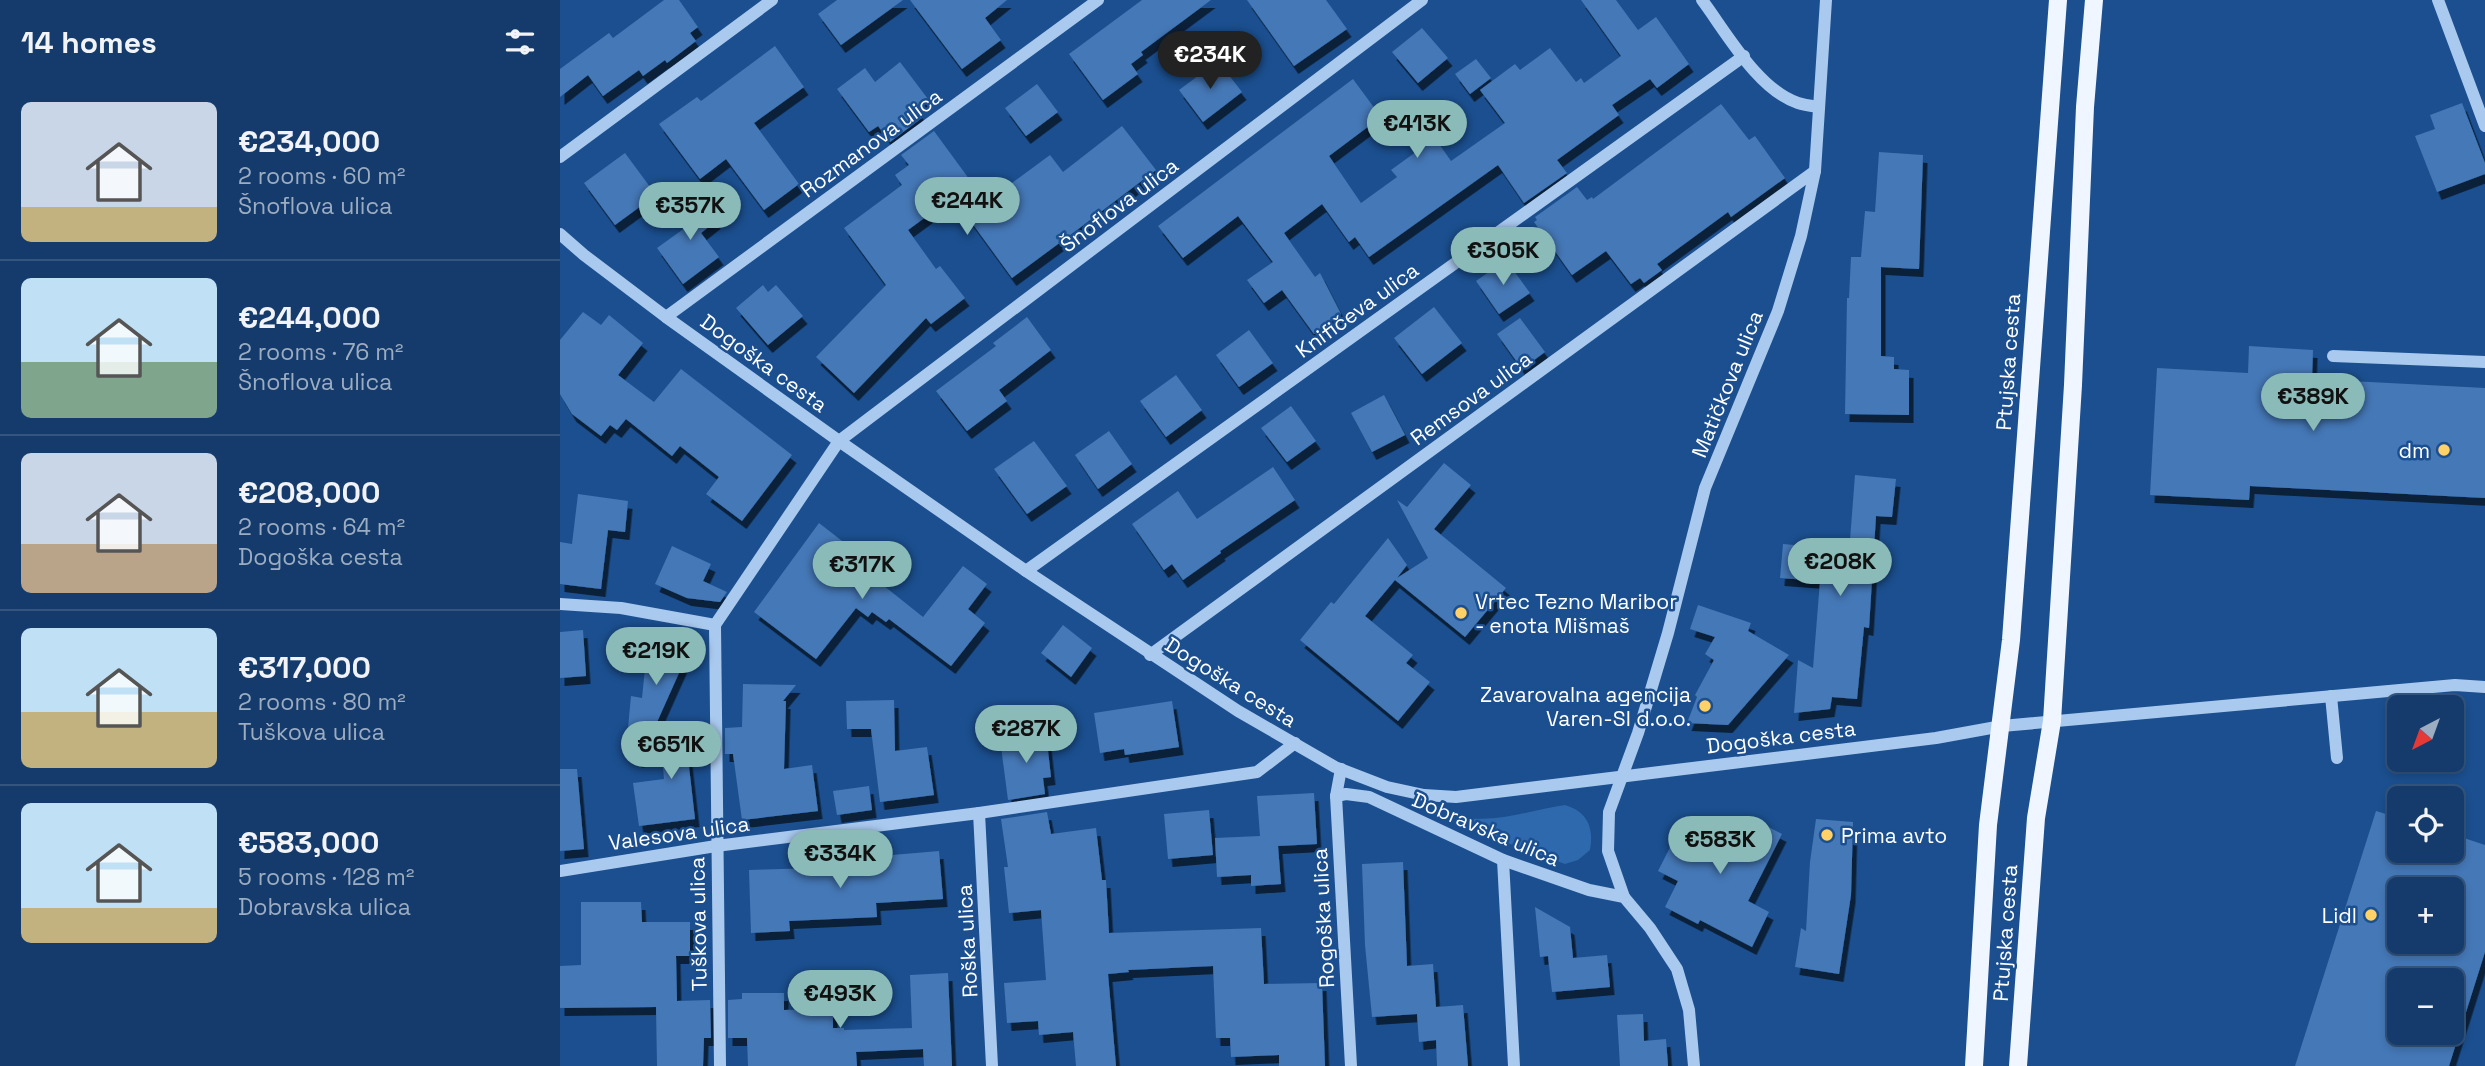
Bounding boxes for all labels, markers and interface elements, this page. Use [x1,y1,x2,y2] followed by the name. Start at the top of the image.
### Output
[21,23,157,62] text: 14 homes
[501,23,539,61] icon: filters
[1161,32,1259,91] pin: €234K
[1174,39,1246,69] text: €234K
[795,83,947,203] street label: Rozmanova ulica
[1368,100,1466,160] pin: €413K
[1383,108,1451,138] text: €413K
[238,122,380,161] text: €234,000
[77,130,161,214] icon: home
[1055,152,1183,258] street label: Šnoflova ulica
[238,161,405,191] text: 2 rooms · 60 m²
[918,177,1016,237] pin: €244K
[641,182,739,242] pin: €357K
[931,185,1003,215] text: €244K
[655,190,725,220] text: €357K
[238,191,392,221] text: Šnoflova ulica
[1454,228,1552,287] pin: €305K
[1467,235,1539,265] text: €305K
[1290,256,1424,364] street label: Knifičeva ulica
[1990,293,2026,431] street label: Ptujska cesta
[238,298,381,337] text: €244,000
[77,306,161,390] icon: home
[1685,306,1769,462] street label: Matičkova ulica
[695,308,833,418] street label: Dogoška cesta
[238,337,403,367] text: 2 rooms · 76 m²
[1405,345,1537,451] street label: Remsova ulica
[238,367,392,397] text: Šnoflova ulica
[2264,374,2362,433] pin: €389K
[2277,381,2349,411] text: €389K
[2398,437,2430,464] place label: dm
[2436,442,2452,458] marker: dm
[238,473,380,512] text: €208,000
[77,481,161,565] icon: home
[238,512,405,542] text: 2 rooms · 64 m²
[1791,538,1889,598] pin: €208K
[238,542,403,572] text: Dogoška cesta
[813,542,911,601] pin: €317K
[1804,546,1876,576] text: €208K
[829,549,895,579] text: €317K
[1475,588,1677,639] place label: Vrtec Tezno Maribor - enota Mišmaš
[1453,605,1469,621] marker: Vrtec Tezno Maribor - enota Mišmaš
[607,628,705,687] pin: €219K
[1160,631,1302,733] street label: Dogoška cesta
[622,635,690,665] text: €219K
[238,648,371,687] text: €317,000
[77,656,161,740] icon: home
[1480,681,1691,732] place label: Zavarovalna agencija Varen-SI d.o.o.
[238,687,406,717] text: 2 rooms · 80 m²
[2387,695,2464,772] north arrow
[2387,695,2464,1045] map controls
[1697,698,1713,714] marker: Zavarovalna agencija Varen-SI d.o.o.
[977,706,1075,765] pin: €287K
[991,713,1061,743] text: €287K
[1705,714,1857,760] street label: Dogoška cesta
[238,717,385,747] text: Tuškova ulica
[622,722,720,781] pin: €651K
[637,729,705,759] text: €651K
[1408,786,1564,872] street label: Dobravska ulica
[2387,786,2464,863] button: locate
[607,810,751,856] street label: Valesova ulica
[1671,816,1769,876] pin: €583K
[1841,822,1947,849] place label: Prima avto
[238,823,379,862] text: €583,000
[1684,824,1756,854] text: €583K
[1819,827,1835,843] marker: Prima avto
[791,830,889,890] pin: €334K
[77,831,161,915] icon: home
[804,838,876,868] text: €334K
[1306,847,1340,989] street label: Rogoška ulica
[683,857,713,991] street label: Tuškova ulica
[238,862,414,892] text: 5 rooms · 128 m²
[1987,864,2023,1002] street label: Ptujska cesta
[2387,877,2464,954] button: +
[951,884,983,998] street label: Roška ulica
[238,892,411,922] text: Dobravska ulica
[2322,902,2357,929] place label: Lidl
[2363,907,2379,923] marker: Lidl
[2387,968,2464,1045] button: −
[791,970,889,1030] pin: €493K
[804,978,876,1008] text: €493K

